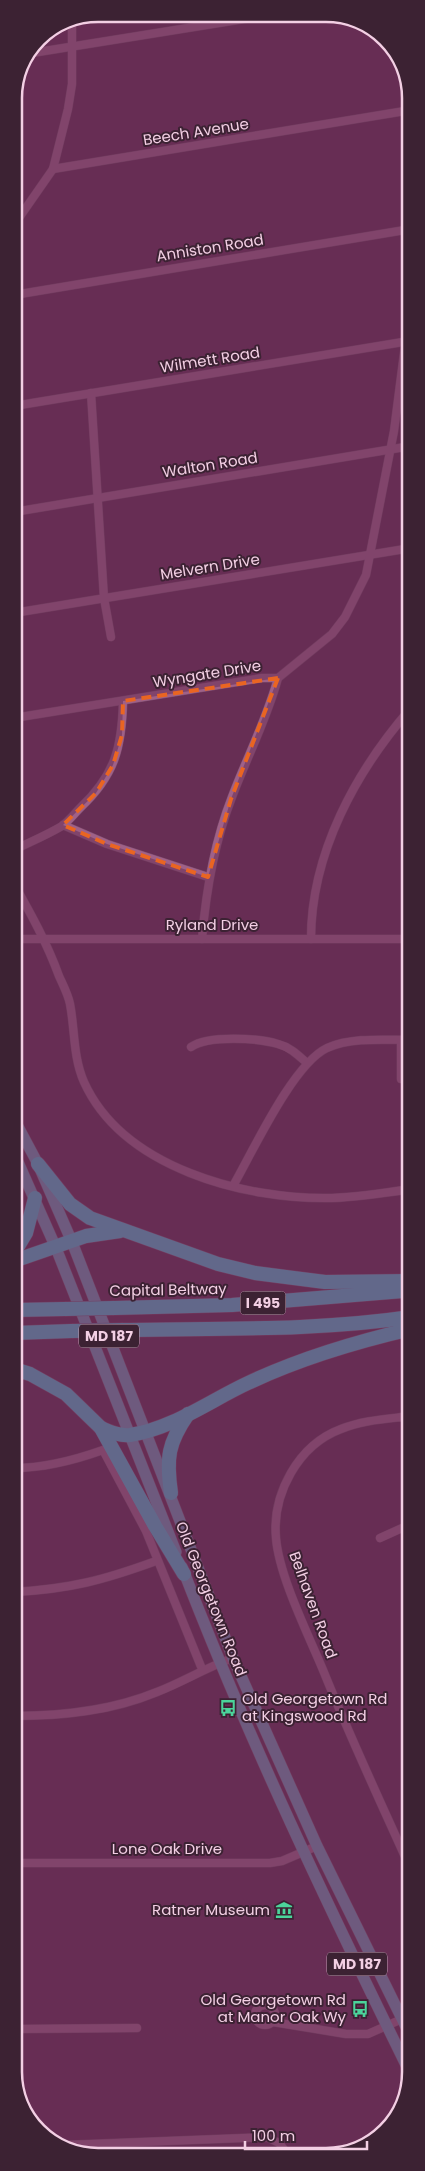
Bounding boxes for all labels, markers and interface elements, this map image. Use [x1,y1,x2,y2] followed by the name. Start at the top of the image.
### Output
[142,113,250,150] street label: Beech Avenue
[155,229,265,266] street label: Anniston Road
[159,341,261,378] street label: Wilmett Road
[161,447,259,482] street label: Walton Road
[159,548,261,585] street label: Melvern Drive
[151,655,263,692] street label: Wyngate Drive
[166,914,258,935] street label: Ryland Drive
[109,1278,227,1301] street label: Capital Beltway
[240,1292,286,1315] road number: I 495
[79,1324,139,1348] road number: MD 187
[171,1518,252,1679] street label: Old Georgetown Road
[284,1548,343,1661] street label: Belhaven Road
[242,1688,387,1726] place label: Old Georgetown Rd at Kingswood Rd
[218,1698,238,1718] bus stop icon: Old Georgetown Rd at Kingswood Rd
[112,1838,222,1859] street label: Lone Oak Drive
[152,1899,270,1920] place label: Ratner Museum
[274,1900,294,1920] museum icon: Ratner Museum
[327,1952,387,1976] road number: MD 187
[201,1989,347,2027] place label: Old Georgetown Rd at Manor Oak Wy
[350,1999,370,2019] bus stop icon: Old Georgetown Rd at Manor Oak Wy
[245,2118,368,2150] scale bar
[252,2125,295,2146] text: 100 m

